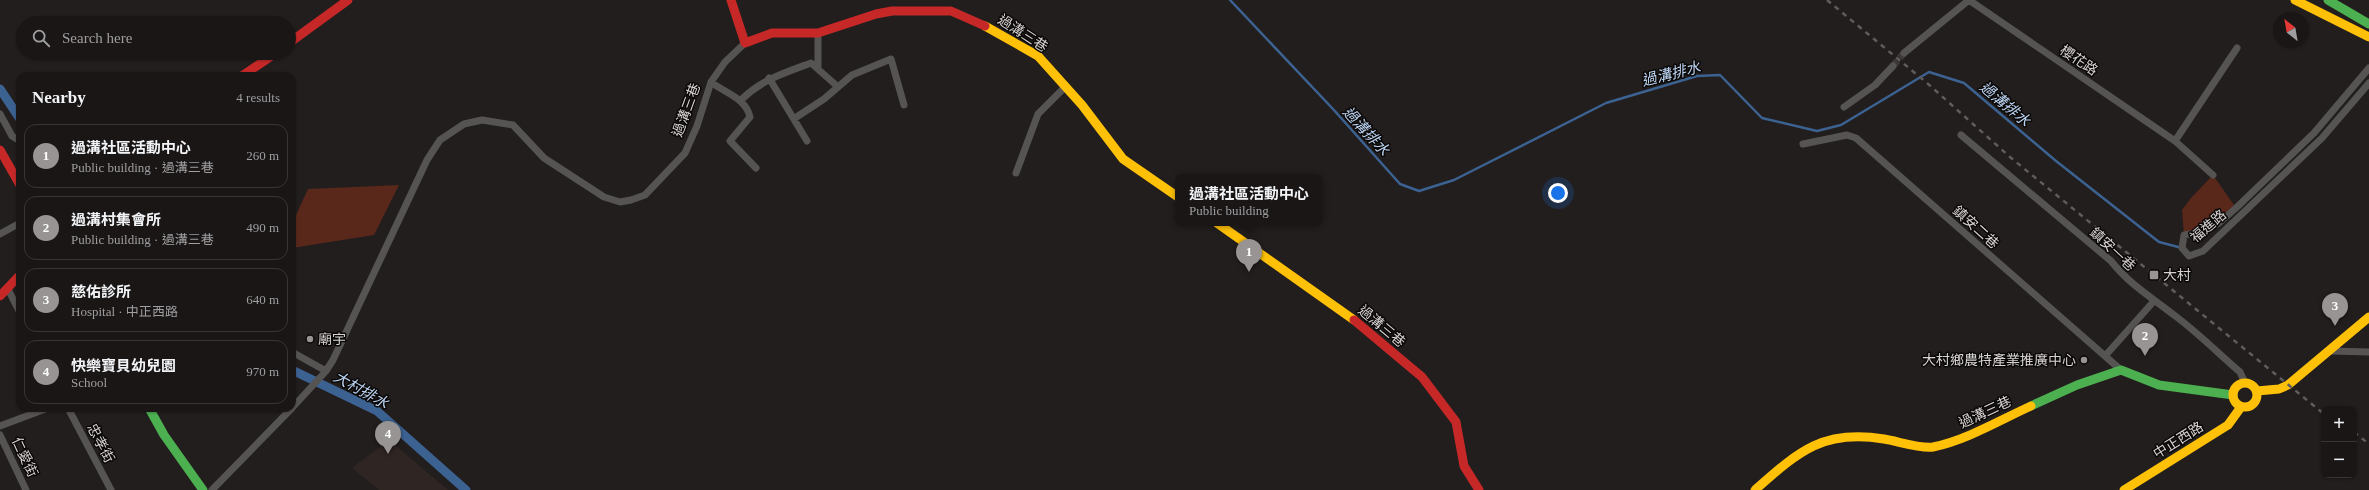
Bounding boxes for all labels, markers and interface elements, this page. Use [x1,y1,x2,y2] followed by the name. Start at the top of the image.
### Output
[995,12,1050,55] street label: 過溝三巷
[2273,12,2309,48] north arrow
[16,16,296,60] search box
[30,27,52,49] icon: search
[62,30,132,46] text: Search here
[2057,42,2100,78] street label: 櫻花路
[1640,59,1703,89] water label: 過溝排水
[1977,79,2034,130] water label: 過溝排水
[670,81,703,139] street label: 過溝三巷
[32,88,86,107] text: Nearby
[236,90,280,105] text: 4 results
[1340,104,1393,159] water label: 過溝排水
[71,140,191,156] text: 過溝社區活動中心
[43,148,49,163] text: 1
[246,148,279,163] text: 260 m
[71,160,214,175] text: Public building · 過溝三巷
[1175,174,1323,226] popup
[1548,183,1568,203] your location
[1189,186,1309,202] text: 過溝社區活動中心
[1950,202,2002,252] street label: 鎮安二巷
[1189,203,1269,218] text: Public building
[2187,207,2229,246] street label: 福進路
[71,212,161,228] text: 過溝村集會所
[43,220,49,235] text: 2
[246,220,279,235] text: 490 m
[2087,224,2139,274] street label: 鎮安一巷
[71,232,214,247] text: Public building · 過溝三巷
[1236,239,1262,272] pin: 1
[2163,267,2191,283] place label: 大村
[2148,269,2160,281] marker: 大村
[71,284,131,300] text: 慈佑診所
[43,292,49,307] text: 3
[246,292,279,307] text: 640 m
[2322,293,2348,326] pin: 3
[1355,303,1408,350] street label: 過溝三巷
[71,304,178,319] text: Hospital · 中正西路
[2132,323,2158,356] pin: 2
[318,332,346,347] place label: 廟宇
[305,334,315,344] marker: 廟宇
[1922,352,2076,368] place label: 大村鄉農特產業推廣中心
[2079,355,2089,365] marker: 大村鄉農特產業推廣中心
[71,358,176,374] text: 快樂寶貝幼兒園
[43,364,49,379] text: 4
[246,364,279,379] text: 970 m
[331,368,392,412] water label: 大村排水
[71,375,107,390] text: School
[1957,394,2014,431] street label: 過溝三巷
[2321,406,2357,478] map controls
[2321,406,2357,442] button: +
[2151,419,2206,462] street label: 中正西路
[84,421,117,465] street label: 忠孝街
[375,421,401,454] pin: 4
[9,435,40,479] street label: 仁愛街
[2321,442,2357,478] button: −

